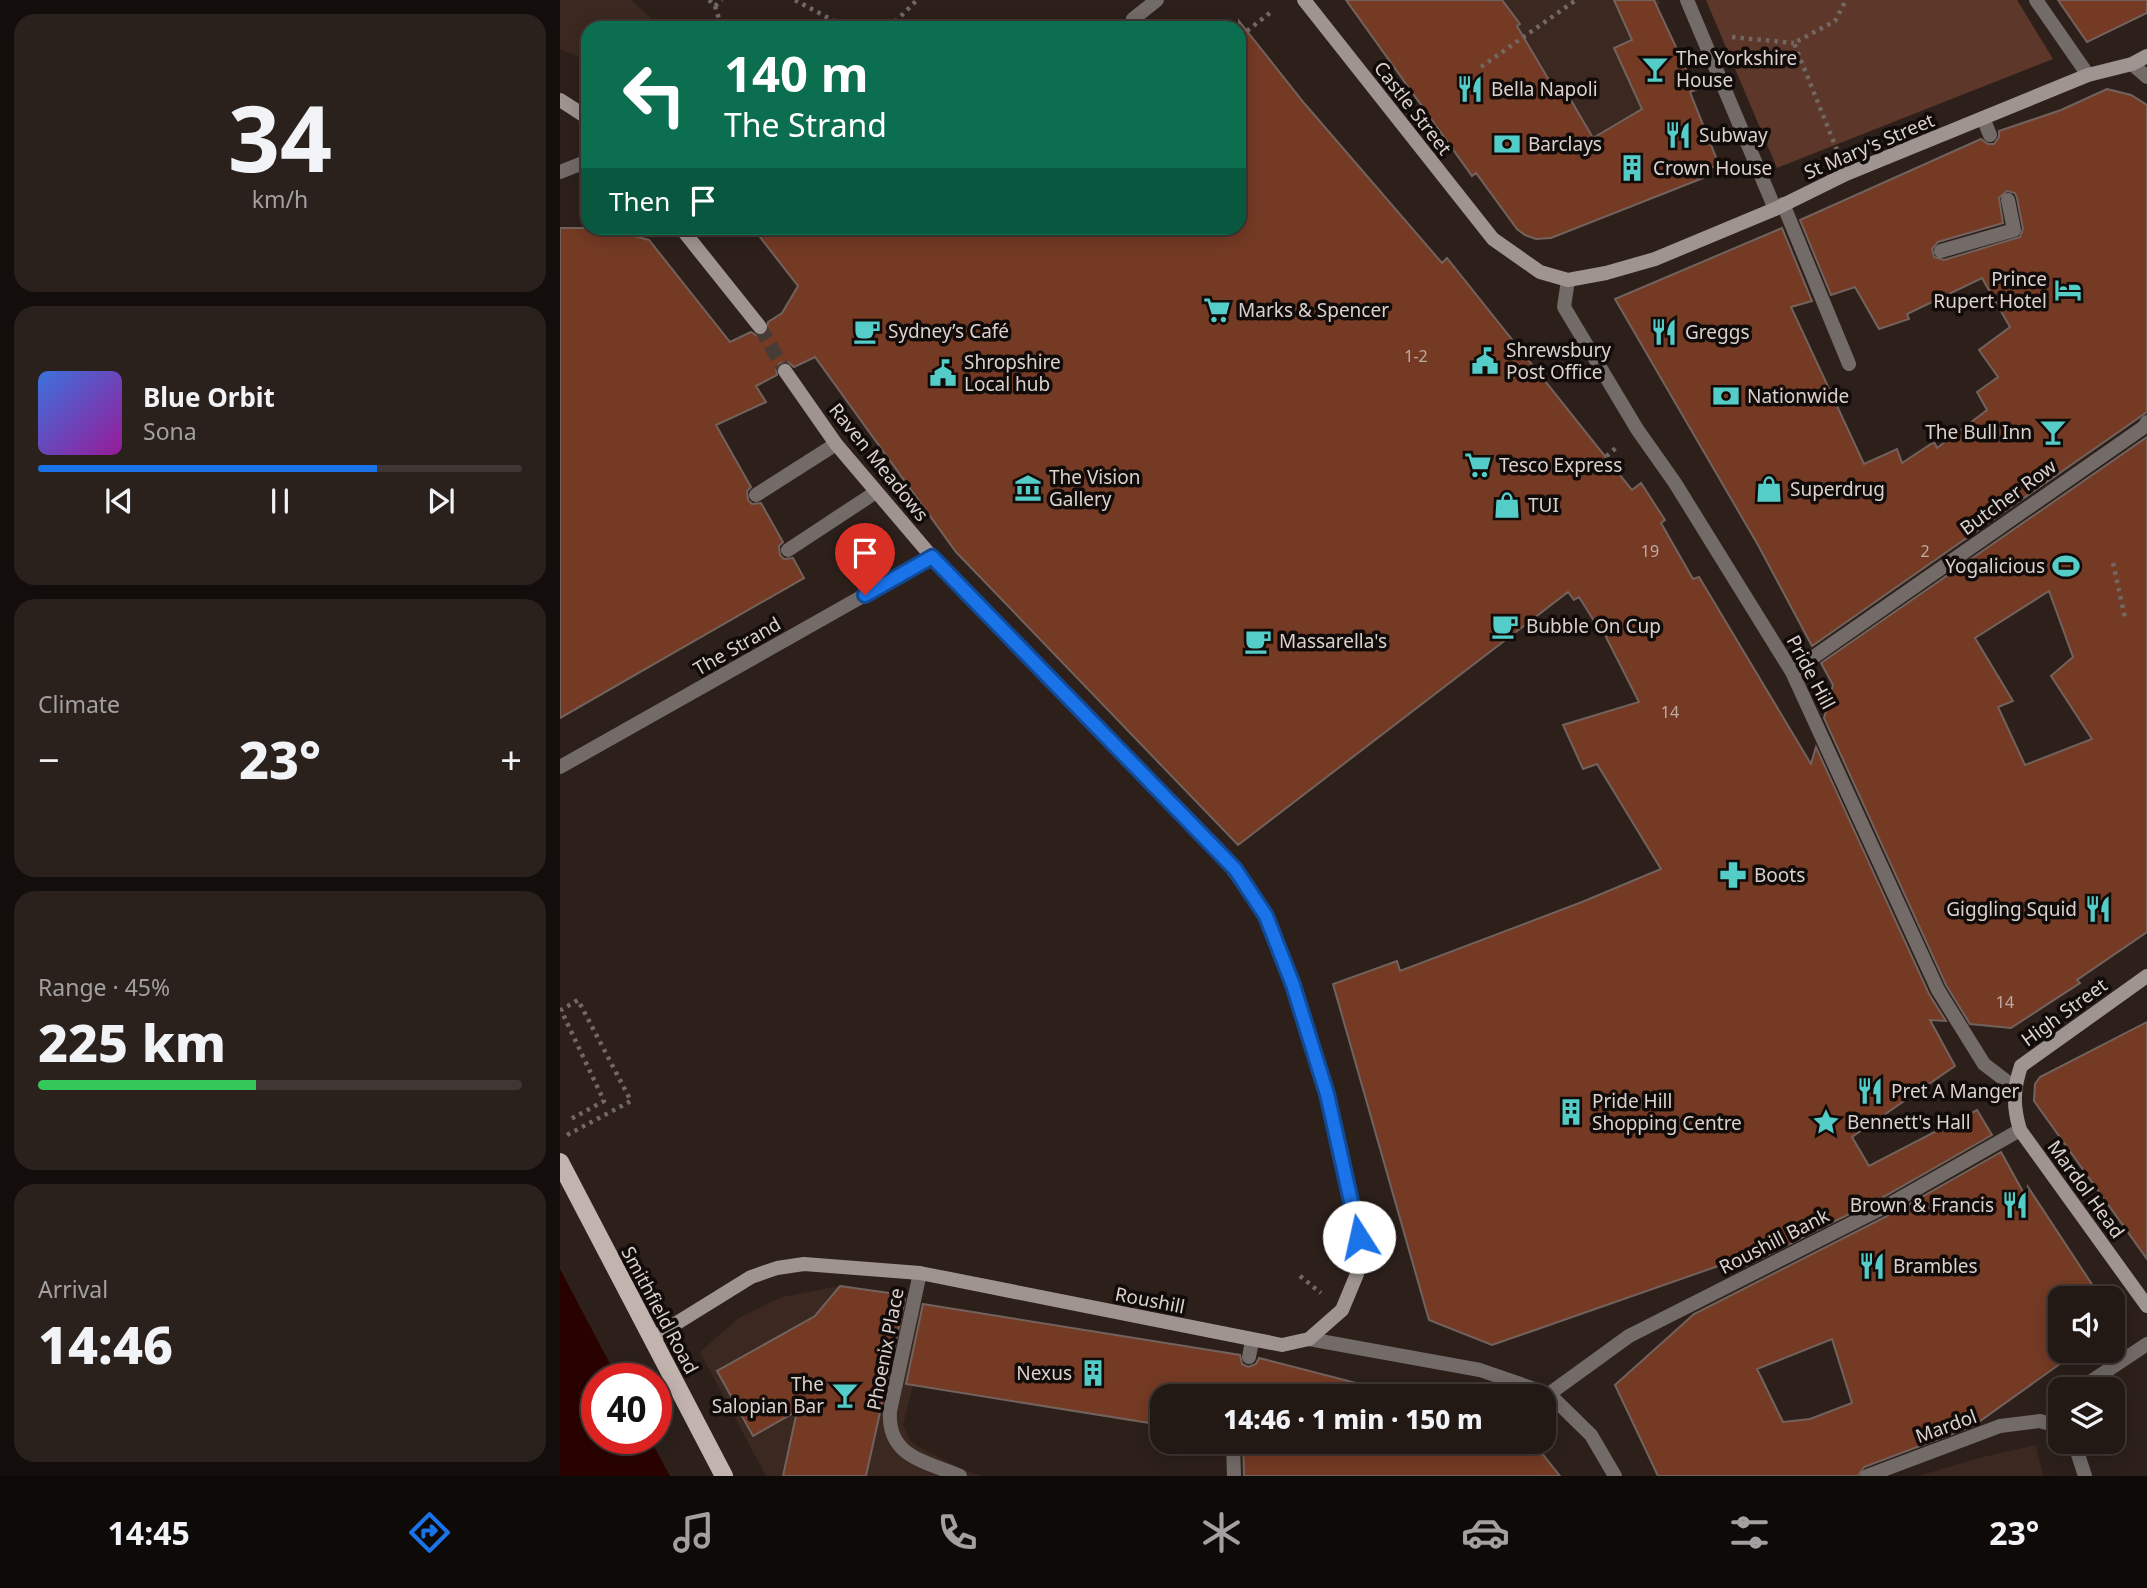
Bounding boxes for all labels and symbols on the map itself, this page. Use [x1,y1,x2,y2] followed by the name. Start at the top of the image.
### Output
[1676,45,1797,93] place label: The Yorkshire House
[1640,54,1670,84] bar icon: The Yorkshire House
[1368,56,1458,160] street label: Castle Street
[1455,74,1485,104] restaurant icon: Bella Napoli
[1491,76,1598,102] place label: Bella Napoli
[1800,107,1938,185] street label: St Mary's Street
[1663,120,1693,150] restaurant icon: Subway
[1699,122,1768,148] place label: Subway
[1492,129,1522,159] bank icon: Barclays
[1528,131,1602,157] place label: Barclays
[1617,153,1647,183] building icon: Crown House
[1653,155,1772,181] place label: Crown House
[1933,266,2047,314] place label: Prince Rupert Hotel
[2053,275,2083,305] hotel icon: Prince Rupert Hotel
[1202,295,1232,325] supermarket icon: Marks & Spencer
[1238,297,1389,323] place label: Marks & Spencer
[852,316,882,346] cafe icon: Sydney’s Café
[1649,317,1679,347] restaurant icon: Greggs
[888,318,1009,344] place label: Sydney’s Café
[1685,319,1750,345] place label: Greggs
[1506,337,1611,385] place label: Shrewsbury Post Office
[1404,345,1428,367] house number: 1-2
[1470,346,1500,376] public building icon: Shrewsbury Post Office
[964,349,1061,397] place label: Shropshire Local hub
[928,358,958,388] public building icon: Shropshire Local hub
[1711,381,1741,411] bank icon: Nationwide
[1747,383,1849,409] place label: Nationwide
[823,397,935,527] street label: Raven Meadows
[2038,417,2068,447] bar icon: The Bull Inn
[1925,419,2032,445] place label: The Bull Inn
[1463,450,1493,480] supermarket icon: Tesco Express
[1499,452,1622,478] place label: Tesco Express
[1955,453,2061,541] street label: Butcher Row
[1049,464,1141,512] place label: The Vision Gallery
[1013,473,1043,503] museum icon: The Vision Gallery
[1754,474,1784,504] shop icon: Superdrug
[1790,476,1885,502] place label: Superdrug
[1492,490,1522,520] shop icon: TUI
[1528,492,1559,518] place label: TUI
[835,523,895,595] pin
[1641,540,1659,562] house number: 19
[1920,540,1930,562] house number: 2
[2051,551,2081,581] sports icon: Yogalicious
[1945,553,2045,579] place label: Yogalicious
[689,611,785,681] street label: The Strand
[1490,611,1520,641] cafe icon: Bubble On Cup
[1526,613,1661,639] place label: Bubble On Cup
[1243,626,1273,656] cafe icon: Massarella's
[1279,628,1387,654] place label: Massarella's
[1781,630,1841,714] street label: Pride Hill
[1661,701,1679,723] house number: 14
[1718,860,1748,890] pharmacy icon: Boots
[1754,862,1805,888] place label: Boots
[2083,894,2113,924] restaurant icon: Giggling Squid
[1946,896,2077,922] place label: Giggling Squid
[2016,972,2112,1052] street label: High Street
[1996,991,2014,1013] house number: 14
[1855,1076,1885,1106] restaurant icon: Pret A Manger
[1891,1078,2020,1104] place label: Pret A Manger
[1592,1088,1742,1136] place label: Pride Hill Shopping Centre
[1556,1097,1586,1127] building icon: Pride Hill Shopping Centre
[1811,1107,1841,1137] place icon: Bennett's Hall
[1847,1109,1971,1135] place label: Bennett's Hall
[2042,1135,2130,1243] street label: Mardol Head
[2000,1190,2030,1220] restaurant icon: Brown & Francis
[1850,1192,1994,1218] place label: Brown & Francis
[1322,1200,1396,1274] position arrow
[1714,1202,1834,1280] street label: Roushill Bank
[615,1242,705,1378] street label: Smithfield Road
[1857,1251,1887,1281] restaurant icon: Brambles
[1893,1253,1978,1279] place label: Brambles
[1113,1281,1187,1319] street label: Roushill
[860,1286,910,1412] street label: Phoenix Place
[1078,1358,1108,1388] building icon: Nexus
[1016,1360,1072,1386] place label: Nexus
[581,1363,672,1454] speed limit sign: 40
[712,1371,824,1419] place label: The Salopian Bar
[830,1380,860,1410] bar icon: The Salopian Bar
[1912,1403,1980,1449] street label: Mardol

